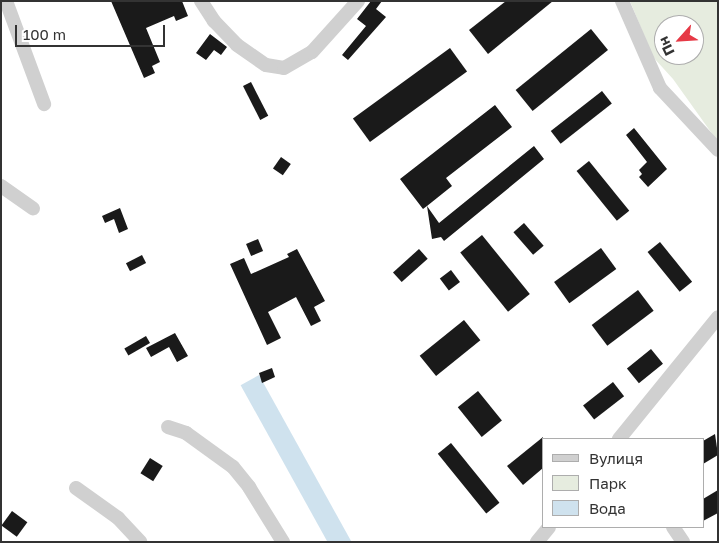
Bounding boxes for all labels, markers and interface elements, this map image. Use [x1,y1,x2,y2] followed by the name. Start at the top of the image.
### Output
[18,15,168,47] scale bar
[654,15,704,65] north arrow
[23,25,66,43] text: 100 m
[654,34,678,59] text: Пн
[542,438,704,528] legend
[589,449,643,467] text: Вулиця
[589,474,627,492] text: Парк
[589,499,626,517] text: Вода

